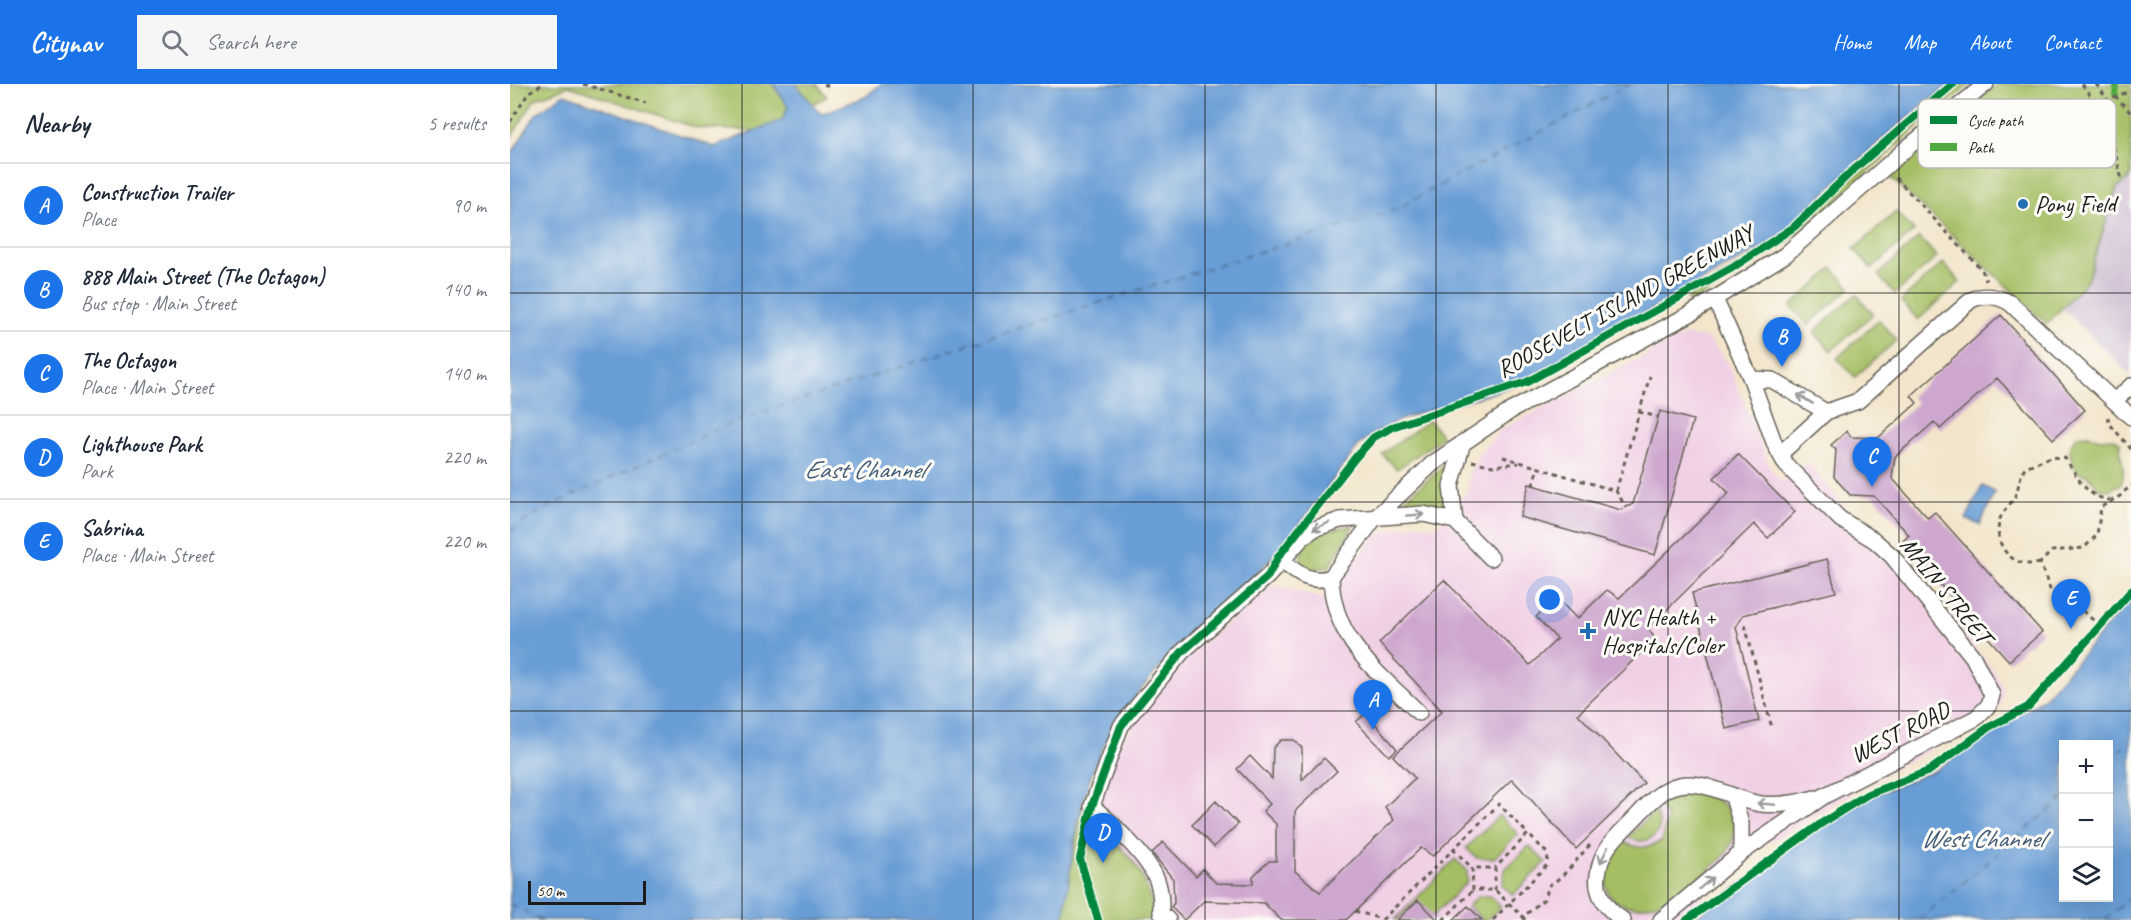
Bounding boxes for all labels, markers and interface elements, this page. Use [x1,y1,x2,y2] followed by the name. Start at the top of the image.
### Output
[137,15,557,69] search box
[30,25,101,60] text: Citynav
[158,26,191,59] icon: search
[206,28,296,56] text: Search here
[1833,29,1871,55] text: Home
[1904,29,1936,55] text: Map
[1969,29,2011,55] text: About
[2044,29,2101,55] text: Contact
[1918,99,2116,168] legend
[24,107,89,140] text: Nearby
[427,111,486,136] text: 5 results
[1968,111,2024,131] text: Cycle path
[1968,138,1995,158] text: Path
[81,179,233,207] text: Construction Trailer
[2035,189,2119,219] place label: Pony Field
[38,193,49,218] text: A
[452,193,486,218] text: 90 m
[2016,197,2030,211] marker: Pony Field
[81,207,116,232] text: Place
[1491,216,1762,384] street label: ROOSEVELT ISLAND GREENWAY
[81,263,325,291] text: 888 Main Street (The Octagon)
[38,277,49,302] text: B
[443,277,486,302] text: 140 m
[81,291,236,316] text: Bus stop · Main Street
[1762,318,1802,367] pin: B
[81,347,176,375] text: The Octagon
[39,361,48,386] text: C
[443,361,486,386] text: 140 m
[81,375,213,400] text: Place · Main Street
[1797,393,1814,405] one-way arrow
[81,431,202,459] text: Lighthouse Park
[1852,438,1892,487] pin: C
[38,445,49,470] text: D
[443,445,486,470] text: 220 m
[804,453,932,486] water label: East Channel
[81,459,113,484] text: Park
[1404,510,1424,521] one-way arrow
[81,515,143,543] text: Sabrina
[1313,521,1331,532] one-way arrow
[38,529,49,554] text: E
[443,529,486,554] text: 220 m
[1894,530,2002,654] street label: MAIN STREET
[81,543,213,568] text: Place · Main Street
[2052,580,2090,629] pin: E
[1535,585,1564,614] your location
[1602,602,1726,660] place label: NYC Health + Hospitals/Coler
[1579,622,1597,640] marker: NYC Health + Hospitals/Coler
[1354,680,1392,730] pin: A
[1846,693,1956,770] street label: WEST ROAD
[2059,740,2113,902] map controls
[2059,740,2113,794] button: +
[2059,794,2113,848] button: −
[1757,798,1777,809] one-way arrow
[1084,814,1122,863] pin: D
[1921,822,2052,855] water label: West Channel
[1597,845,1609,863] one-way arrow
[2059,848,2113,902] button: layers
[1698,876,1714,889] one-way arrow
[528,878,646,906] scale bar
[537,881,564,901] text: 50 m

